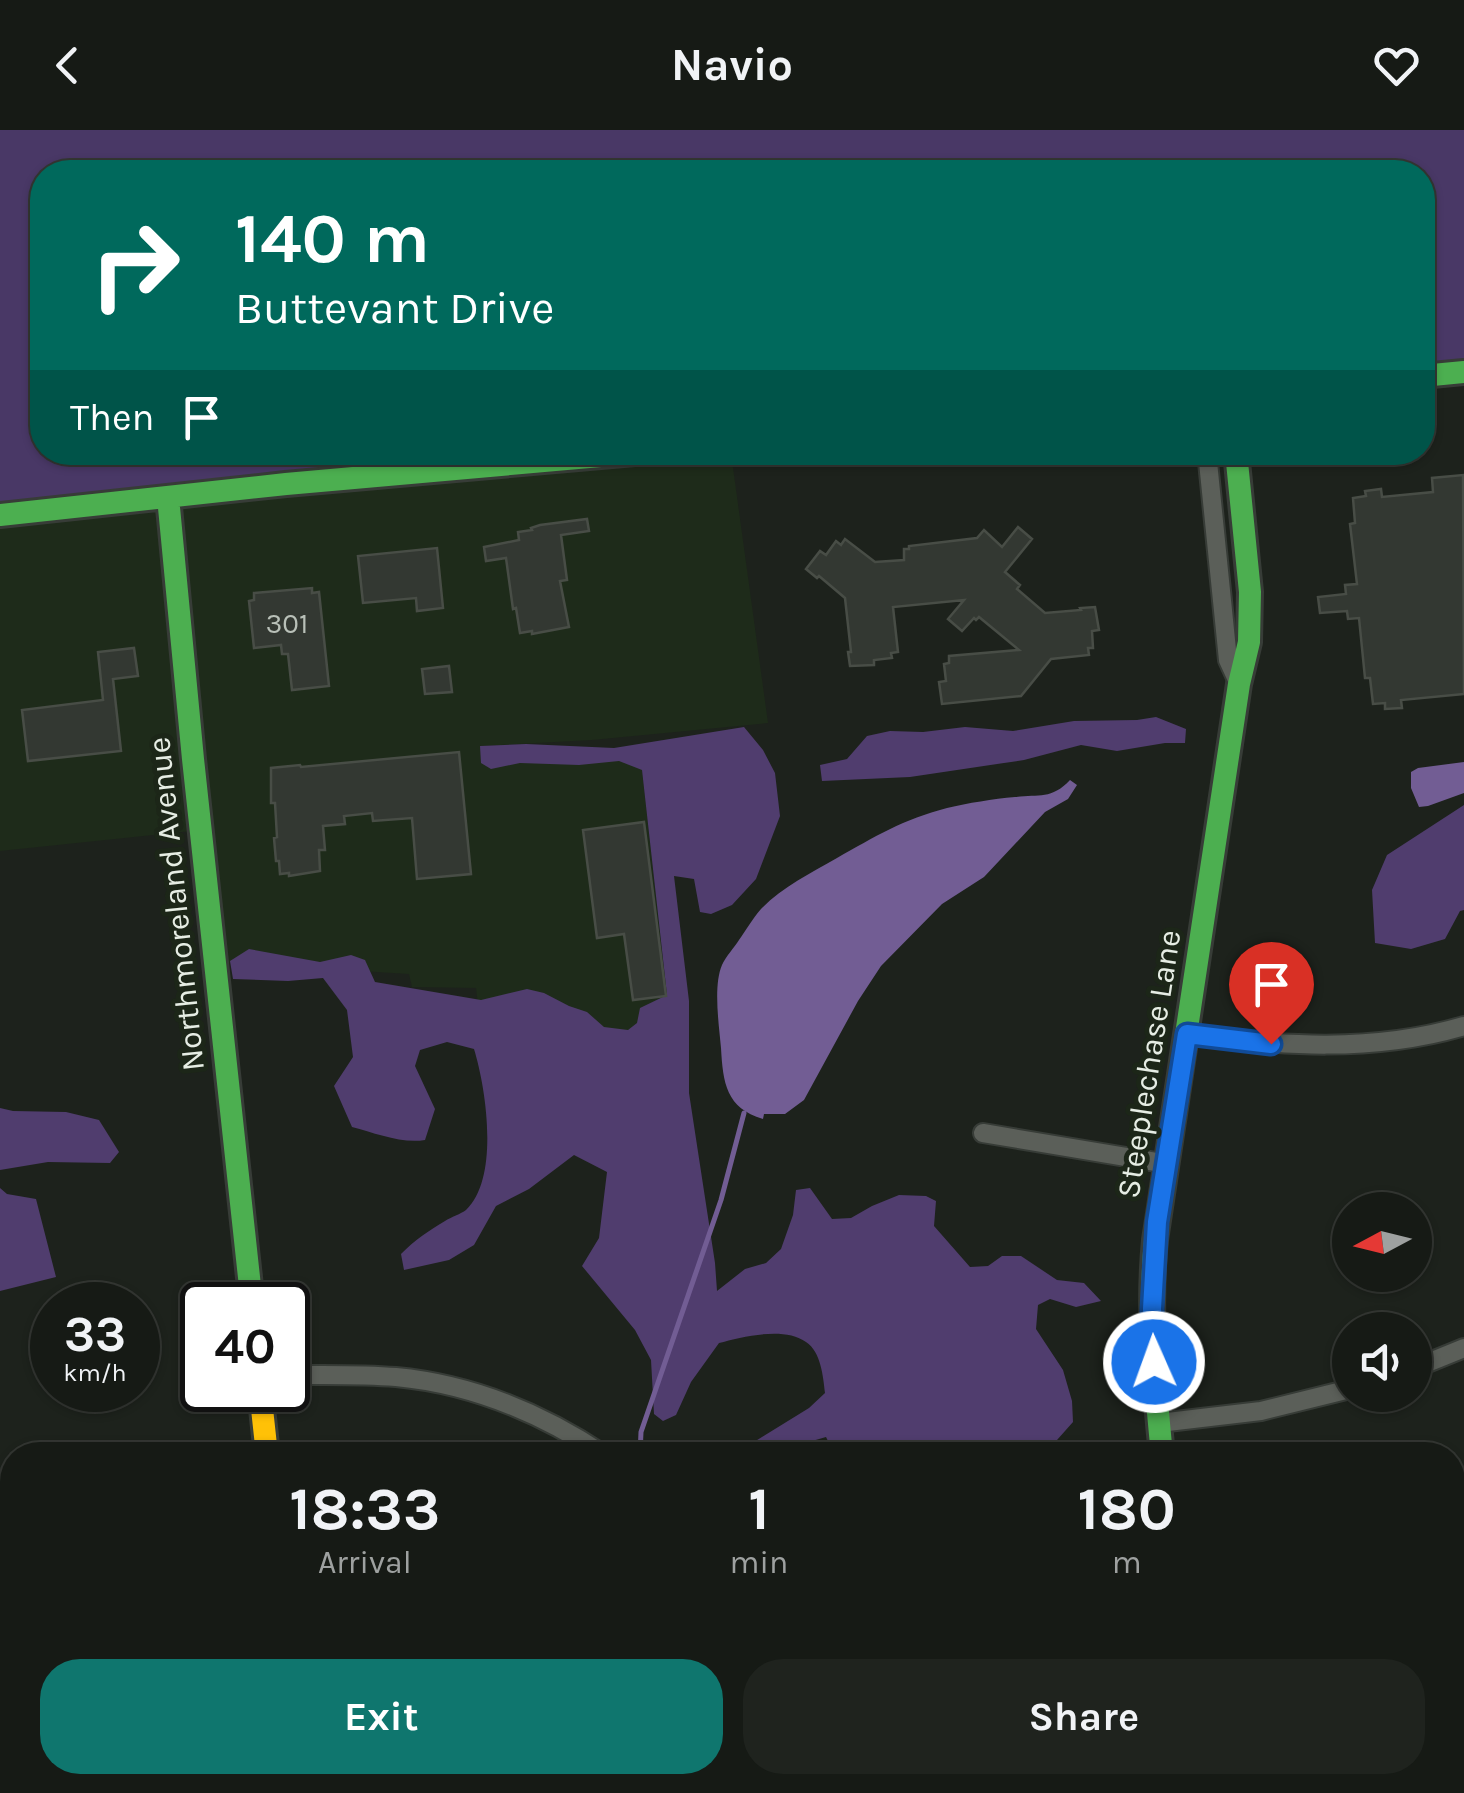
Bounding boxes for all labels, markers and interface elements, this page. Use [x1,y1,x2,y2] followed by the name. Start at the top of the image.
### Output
[40,38,95,93] icon: back
[1369,38,1424,93] icon: heart
[671,39,793,91] text: Navio
[235,198,430,280] text: 140 m
[70,200,200,330] icon: right
[235,282,554,334] text: Buttevant Drive
[174,390,229,445] icon: arrive
[70,395,154,440] text: Then
[266,607,308,640] house number: 301
[140,735,212,1073] street label: Northmoreland Avenue
[1110,927,1188,1201] street label: Steeplechase Lane
[1229,942,1314,1045] pin
[1244,957,1299,1012] icon: arrive
[1332,1192,1432,1292] north arrow
[1332,1192,1432,1412] map controls
[180,1282,310,1412] speed limit sign: 40
[64,1305,126,1364] text: 33
[1102,1310,1206,1414] position arrow
[1332,1312,1432,1412] button: sound
[63,1358,127,1387] text: km/h
[289,1474,440,1544] text: 18:33
[748,1474,770,1544] text: 1
[1078,1474,1176,1544] text: 180
[318,1544,412,1581] text: Arrival
[730,1544,788,1581] text: min
[1112,1544,1142,1581] text: m
[40,1659,723,1774] button: Exit
[743,1659,1425,1774] button: Share

